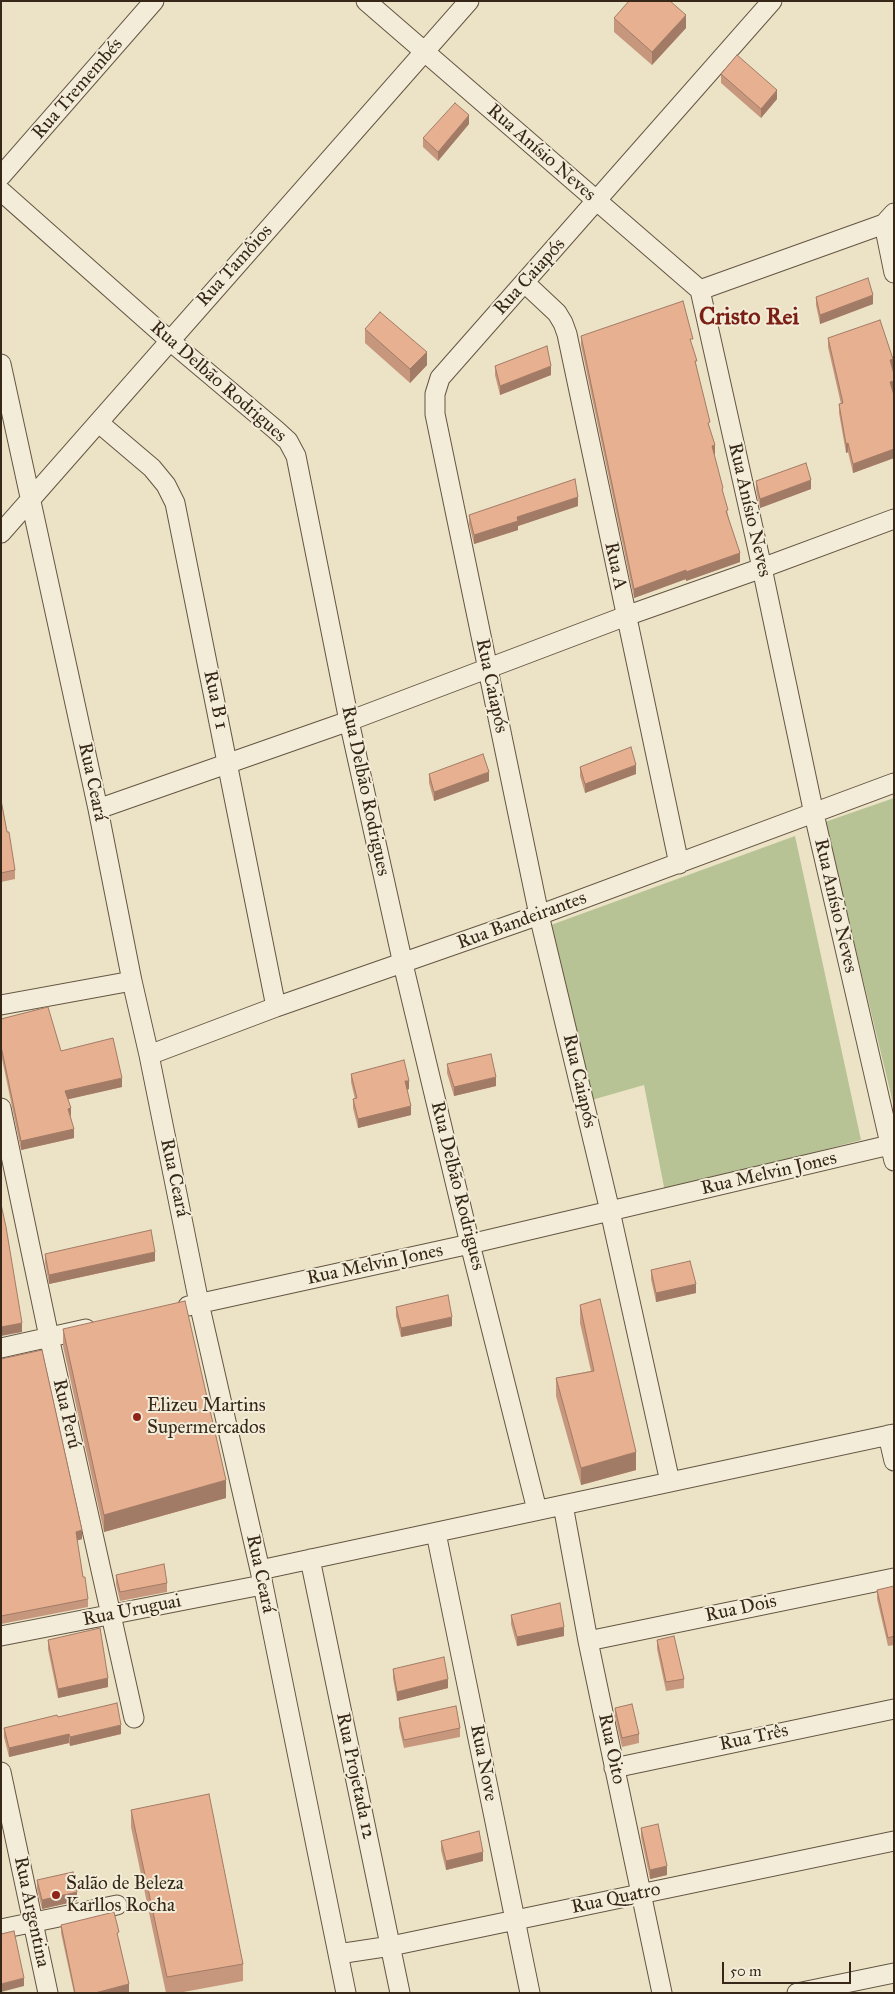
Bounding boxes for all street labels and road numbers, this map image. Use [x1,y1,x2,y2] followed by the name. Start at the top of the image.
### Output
[28,34,128,144] street label: Rua Tremembés
[482,99,600,207] street label: Rua Anísio Neves
[192,220,278,312] street label: Rua Tamôios
[489,234,571,320] street label: Rua Caiapós
[145,317,291,447] street label: Rua Delbão Rodrigues
[722,441,776,579] street label: Rua Anísio Neves
[599,540,631,592] street label: Rua A
[470,637,512,735] street label: Rua Caiapós
[198,668,232,732] street label: Rua B 1
[336,704,394,878] street label: Rua Delbão Rodrigues
[73,741,111,823] street label: Rua Ceará
[808,837,862,975] street label: Rua Anísio Neves
[454,887,590,955] street label: Rua Bandeirantes
[557,1032,601,1130] street label: Rua Caiapós
[425,1099,489,1273] street label: Rua Delbão Rodrigues
[155,1137,193,1219] street label: Rua Ceará
[699,1147,839,1201] street label: Rua Melvin Jones
[305,1239,445,1291] street label: Rua Melvin Jones
[47,1377,85,1451] street label: Rua Perú
[241,1533,279,1615] street label: Rua Ceará
[81,1590,183,1632] street label: Rua Uruguai
[703,1590,779,1628] street label: Rua Dois
[330,1711,380,1841] street label: Rua Projetada 12
[592,1712,630,1786] street label: Rua Oito
[717,1720,791,1756] street label: Rua Três
[464,1723,502,1803] street label: Rua Nove
[8,1855,54,1969] street label: Rua Argentina
[569,1878,663,1920] street label: Rua Quatro

